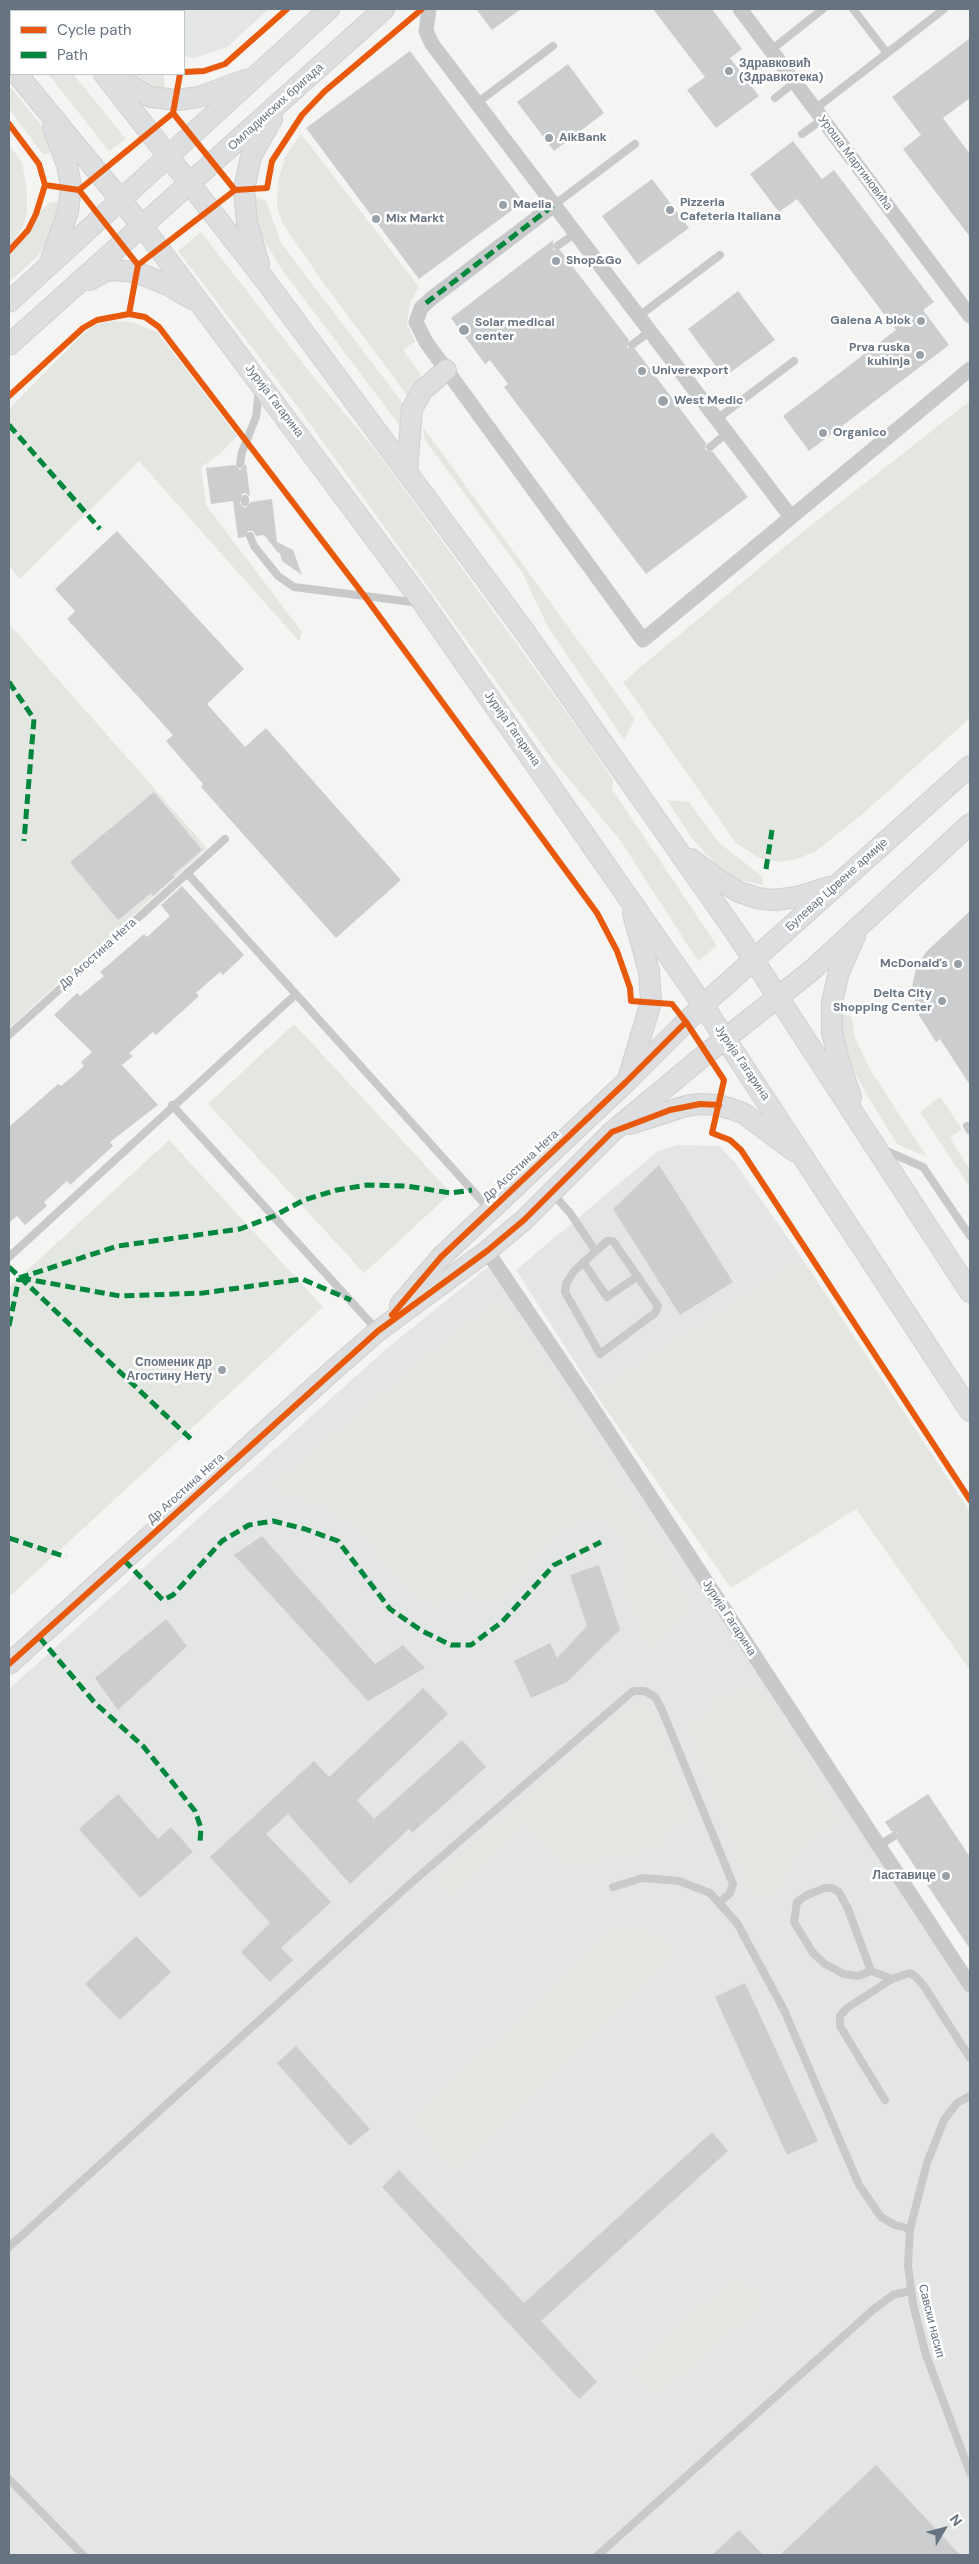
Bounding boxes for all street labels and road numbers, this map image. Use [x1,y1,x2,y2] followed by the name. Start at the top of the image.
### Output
[225,60,327,154] street label: Омладинских бригада
[815,113,895,213] street label: Уроша Мартиновића
[242,362,306,440] street label: Јурија Гагарина
[481,689,543,769] street label: Јурија Гагарина
[783,835,891,935] street label: Булевар Црвене армије
[57,916,139,992] street label: Др Агостина Нета
[711,1023,773,1103] street label: Јурија Гагарина
[480,1127,562,1205] street label: Др Агостина Нета
[145,1451,227,1527] street label: Др Агостина Нета
[699,1577,759,1659] street label: Јурија Гагарина
[915,2283,947,2359] street label: Савски насип

